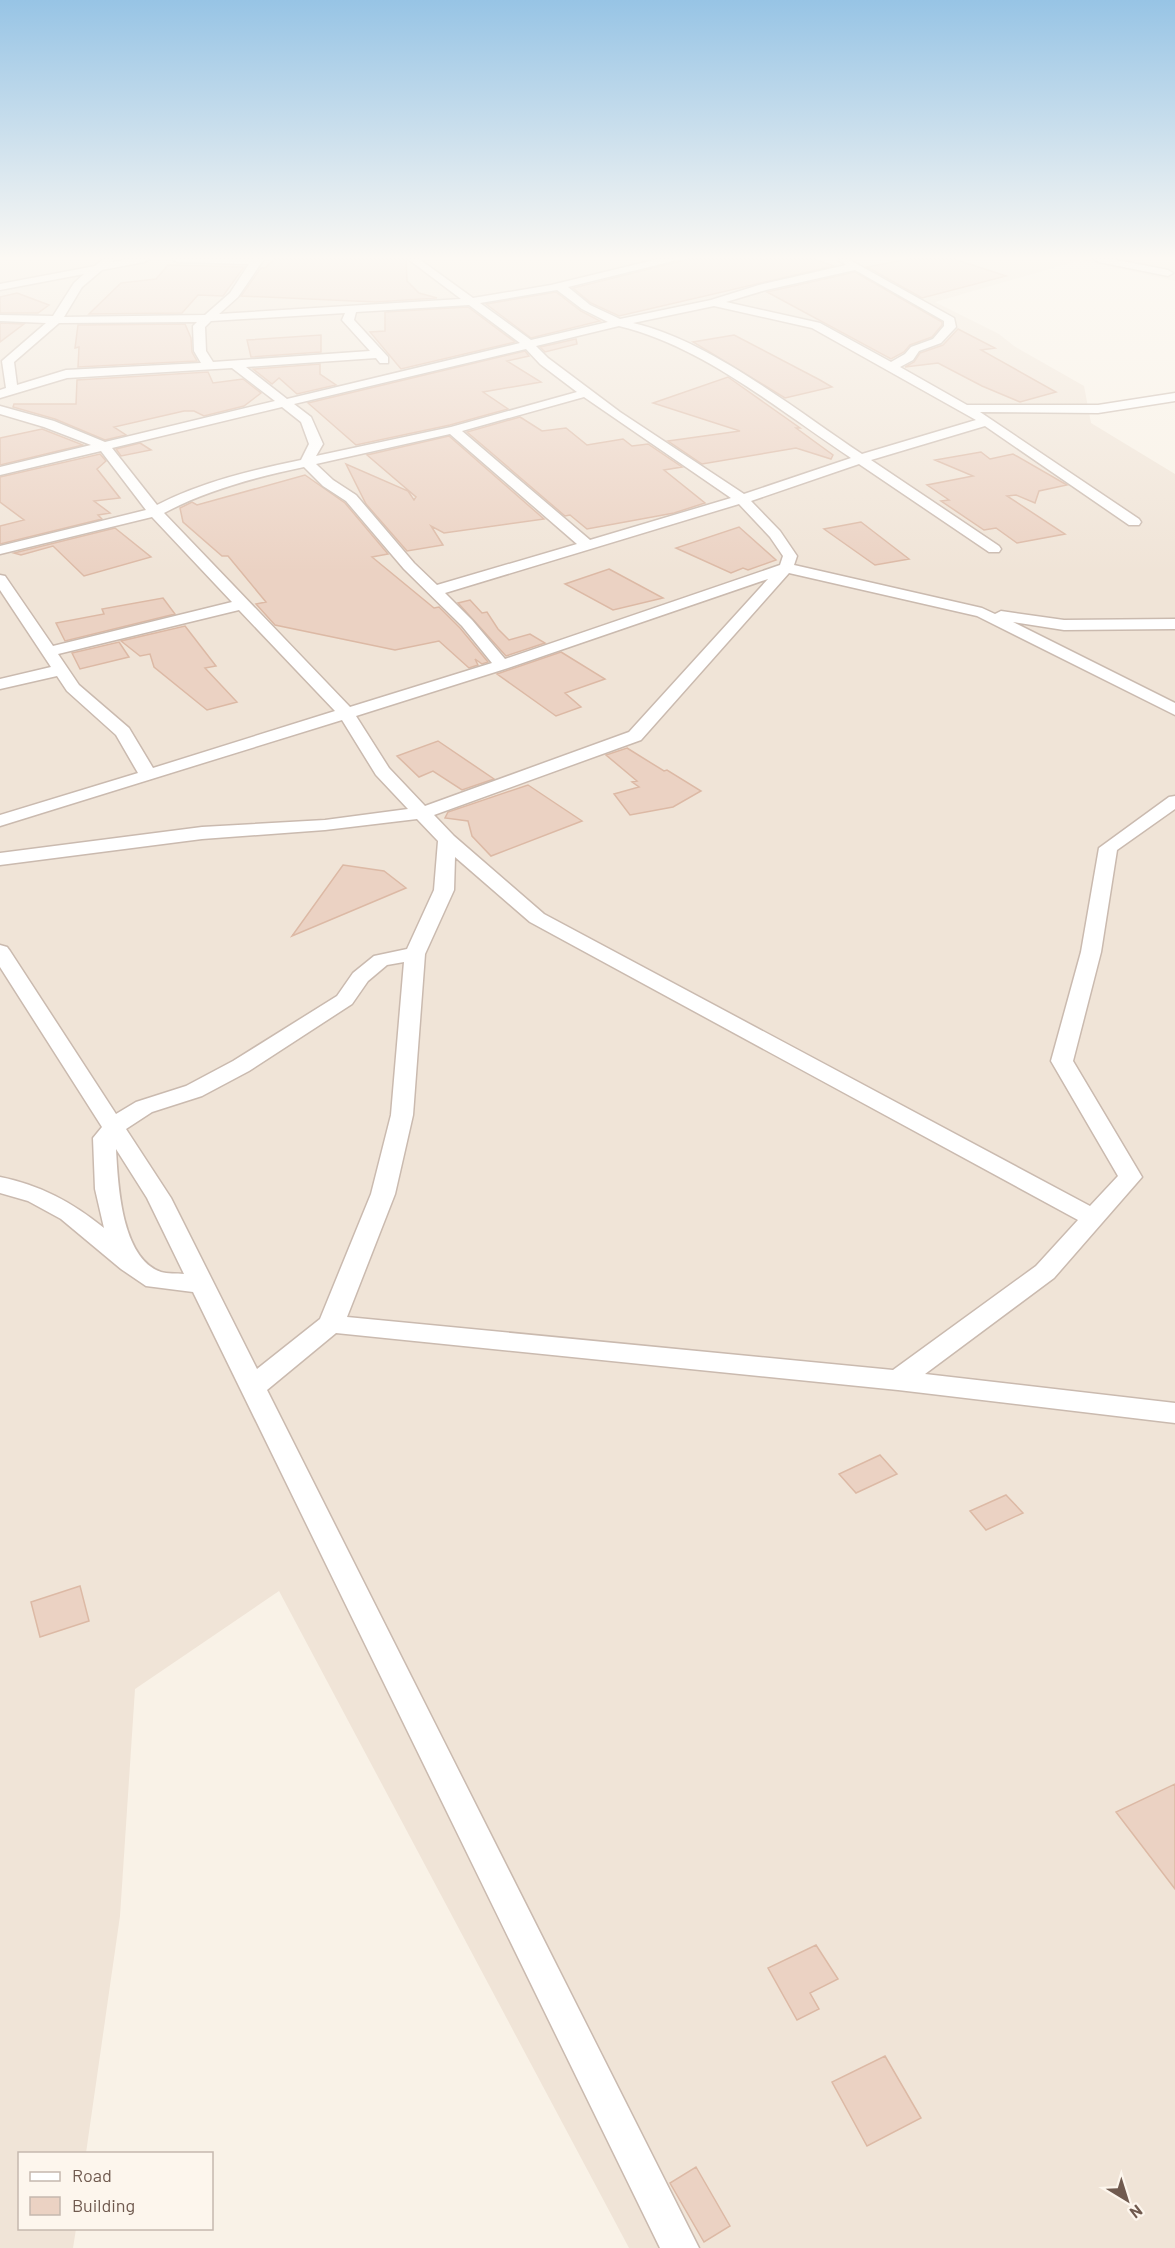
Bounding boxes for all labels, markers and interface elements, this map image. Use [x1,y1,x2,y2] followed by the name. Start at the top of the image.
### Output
[18,2152,213,2230] legend
[72,2164,112,2186] text: Road
[1097,2170,1157,2230] north arrow
[72,2194,135,2216] text: Building
[1127,2201,1147,2223] text: N

